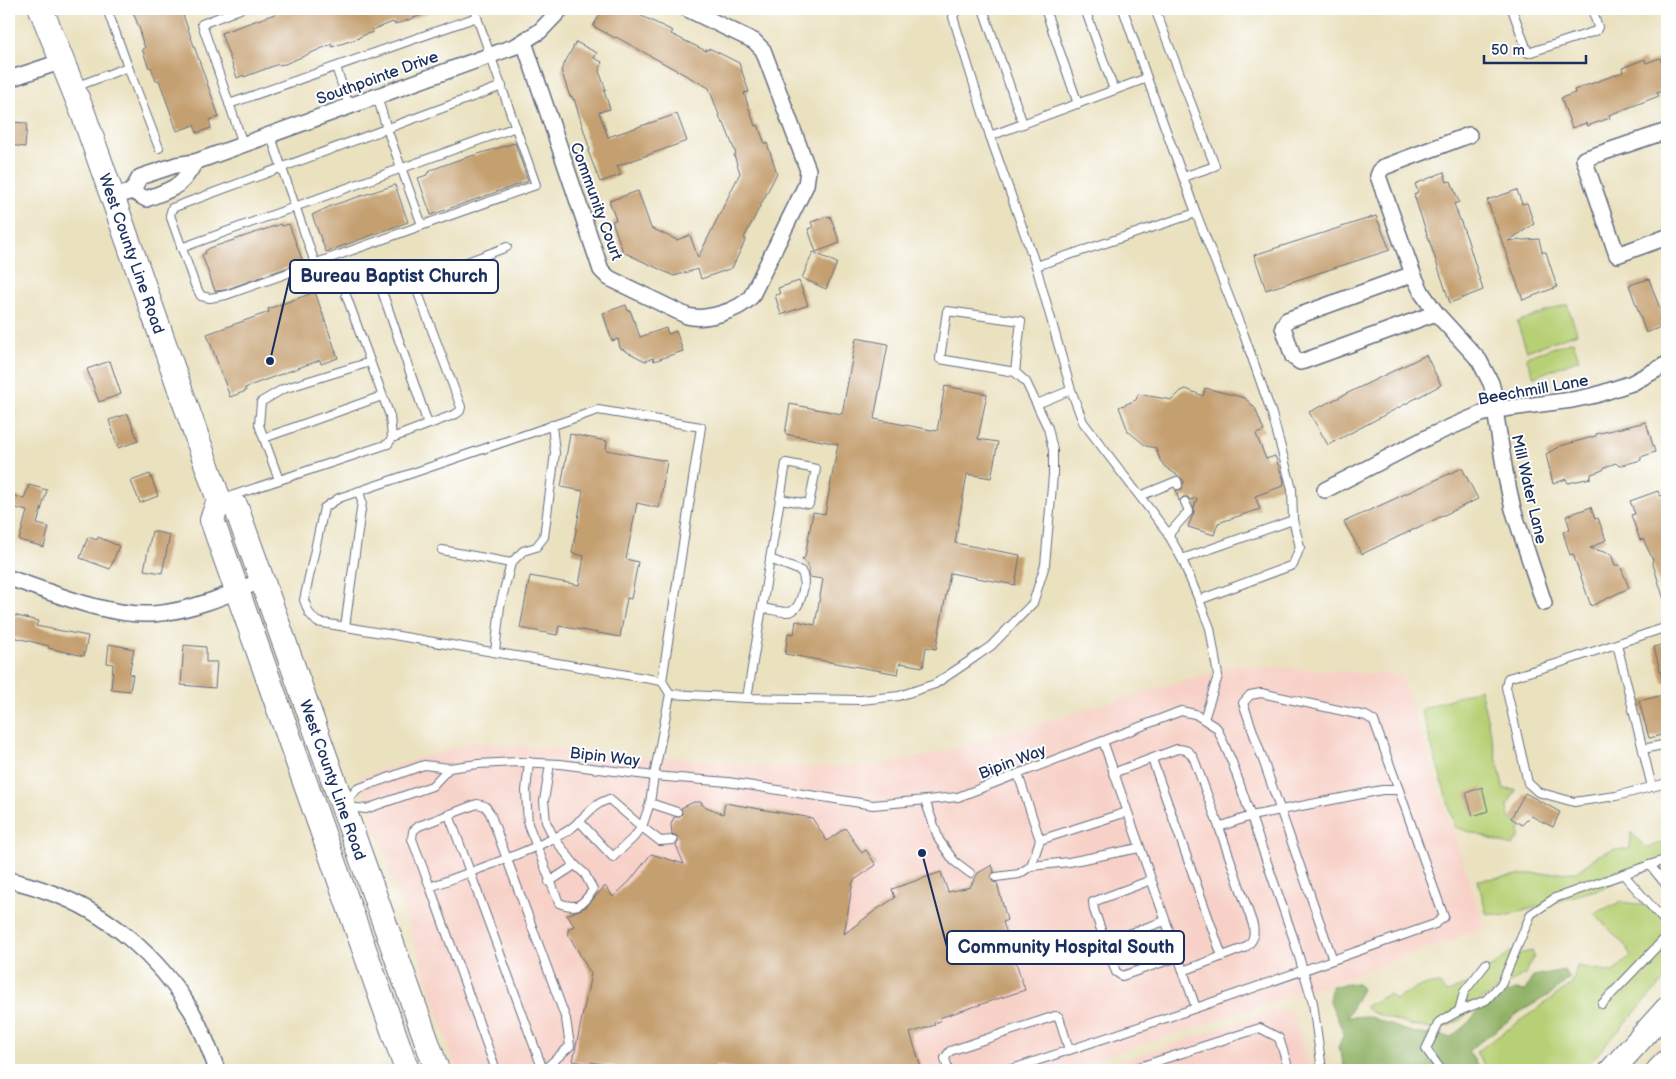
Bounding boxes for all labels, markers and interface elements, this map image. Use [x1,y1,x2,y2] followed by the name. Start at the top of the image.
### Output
[1484,32,1586,64] scale bar
[1491,41,1525,60] text: 50 m
[314,47,442,109] street label: Southpointe Drive
[565,140,626,263] street label: Community Court
[94,171,168,337] street label: West County Line Road
[290,260,498,293] callout: Bureau Baptist Church
[300,266,488,287] text: Bureau Baptist Church
[1476,371,1591,410] street label: Beechmill Lane
[1507,433,1550,546] street label: Mill Water Lane
[295,698,369,863] street label: West County Line Road
[976,741,1050,784] street label: Bipin Way
[569,744,642,771] street label: Bipin Way
[947,931,1184,964] callout: Community Hospital South
[958,937,1174,958] text: Community Hospital South

